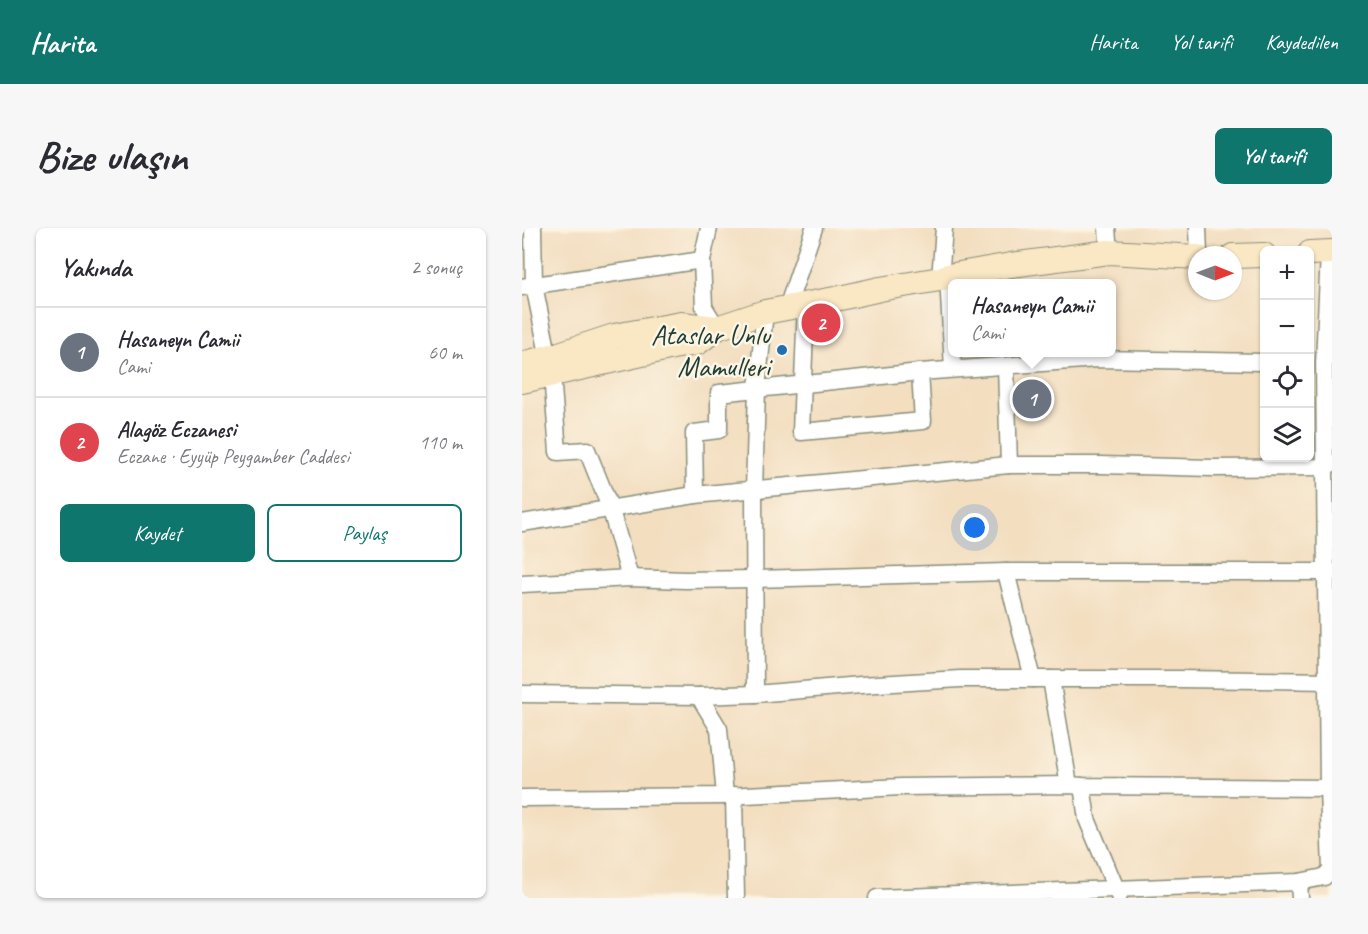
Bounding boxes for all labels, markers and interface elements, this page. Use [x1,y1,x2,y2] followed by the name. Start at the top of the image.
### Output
[30,25,95,60] text: Harita
[1089,29,1138,55] text: Harita
[1171,29,1232,55] text: Yol tarifi
[1265,29,1338,55] text: Kaydedilen
[1215,128,1332,184] button: Yol tarifi
[36,130,187,183] text: Bize ulaşın
[1188,246,1242,300] north arrow
[1260,246,1314,462] map controls
[1260,246,1314,300] button: +
[60,251,131,284] text: Yakında
[411,255,462,280] text: 2 sonuç
[948,279,1116,357] popup
[971,292,1093,320] text: Hasaneyn Camii
[802,300,840,346] pin: 2
[1260,300,1314,354] button: −
[651,317,774,384] place label: Ataslar Unlu Mamulleri
[971,320,1004,345] text: Cami
[117,326,239,354] text: Hasaneyn Camii
[75,340,84,365] text: 1
[428,340,462,365] text: 60 m
[775,343,789,357] marker: Ataslar Unlu Mamulleri
[117,354,150,379] text: Cami
[1260,354,1314,408] button: locate
[1012,376,1052,422] pin: 1
[1260,408,1314,462] button: layers
[117,416,236,444] text: Alagöz Eczanesi
[75,430,84,455] text: 2
[419,430,462,455] text: 110 m
[117,444,349,469] text: Eczane · Eyyüp Peygamber Caddesi
[60,504,255,562] button: Kaydet
[267,504,462,562] button: Paylaş
[960,513,989,542] your location

